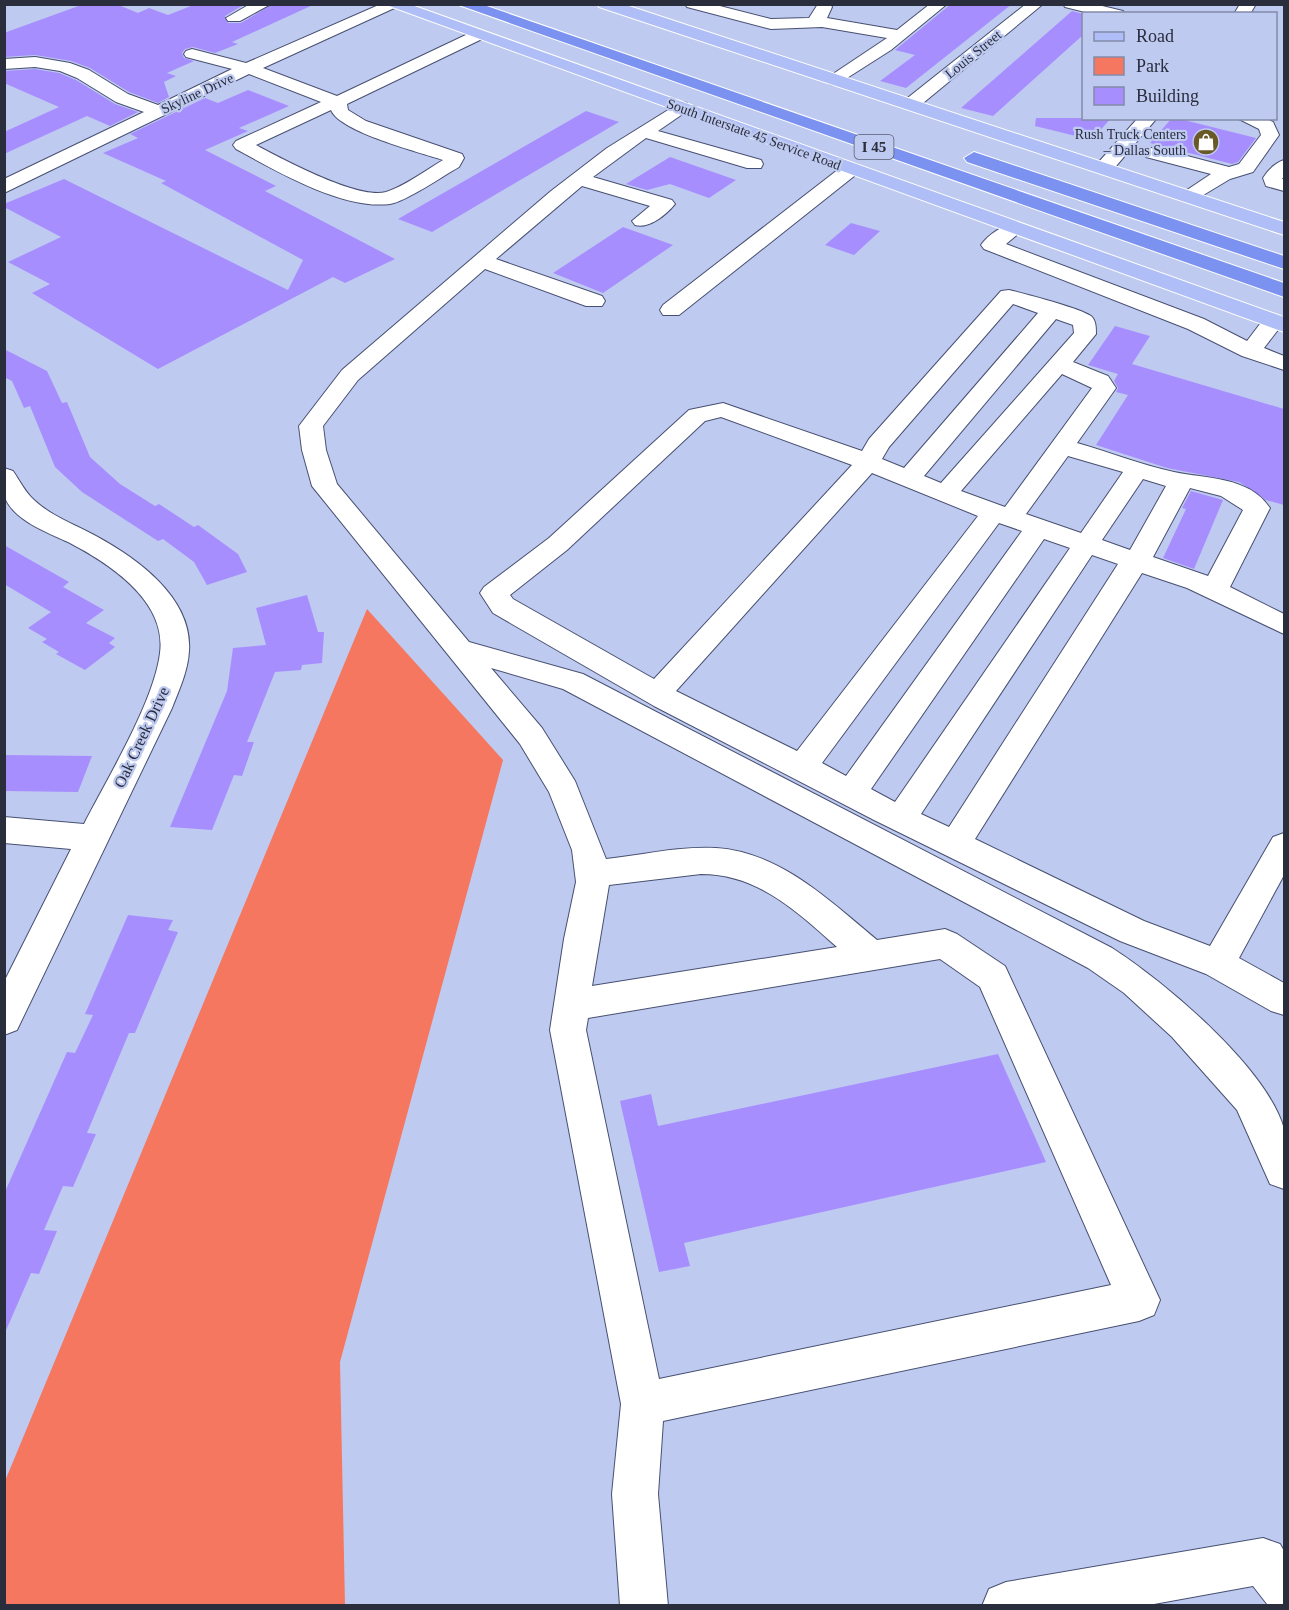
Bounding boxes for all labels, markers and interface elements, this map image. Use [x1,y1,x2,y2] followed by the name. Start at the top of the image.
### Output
[1082,12,1277,120] legend
[1136,26,1174,46] text: Road
[942,27,1005,82] street label: Louis Street
[1136,56,1169,76] text: Park
[159,70,236,117] street label: Skyline Drive
[1136,86,1199,106] text: Building
[665,96,843,173] street label: South Interstate 45 Service Road
[1075,127,1186,158] place label: Rush Truck Centers – Dallas South
[1191,127,1221,157] shop icon: Rush Truck Centers – Dallas South
[854,135,894,159] road number: I 45
[111,684,172,790] street label: Oak Creek Drive

